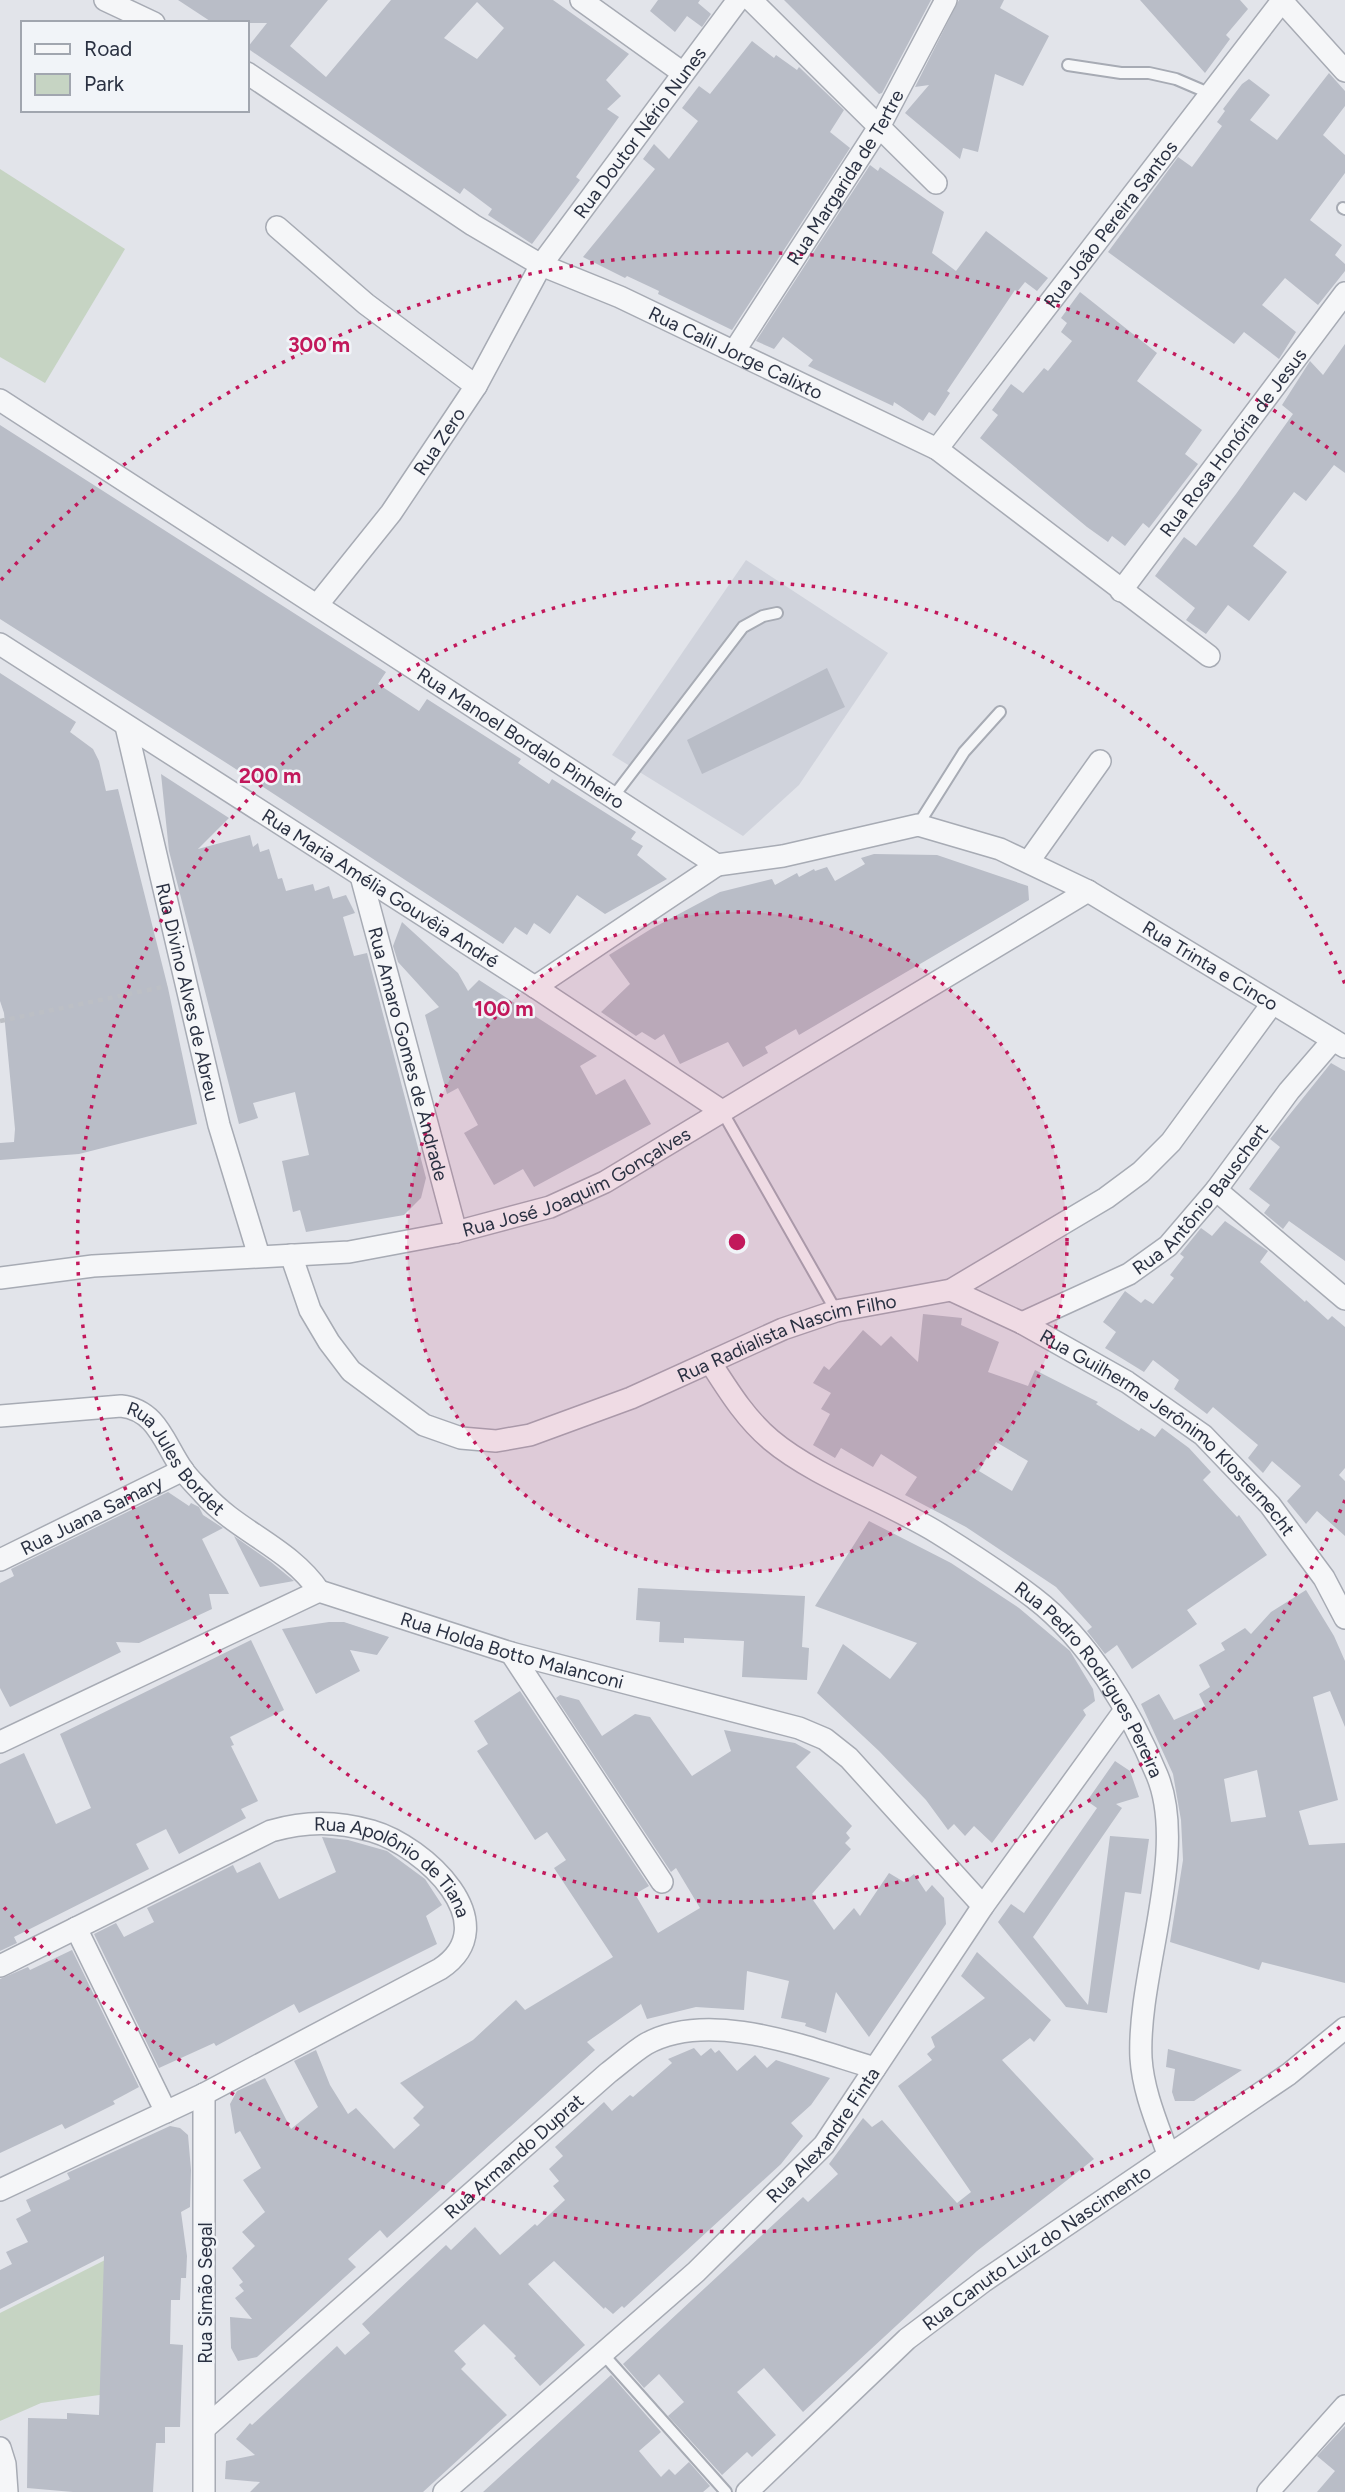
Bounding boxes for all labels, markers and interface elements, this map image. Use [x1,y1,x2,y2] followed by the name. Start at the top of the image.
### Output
[21,21,248,112] legend
[84,36,132,61] text: Road
[569,42,711,223] street label: Rua Doutor Nério Nunes
[84,71,125,96] text: Park
[782,86,909,269] street label: Rua Margarida de Tertre
[1039,136,1183,313] street label: Rua João Pereira Santos
[645,301,827,405] street label: Rua Calil Jorge Calixto
[288,332,350,357] text: 300 m
[1155,344,1312,541] street label: Rua Rosa Honória de Jesus
[408,403,470,480] street label: Rua Zero
[413,663,629,814] street label: Rua Manoel Bordalo Pinheiro
[239,763,301,788] text: 200 m
[257,804,503,973] street label: Rua Maria Amélia Gouvêia André
[151,881,224,1103] street label: Rua Divino Alves de Abreu
[1138,916,1282,1016] street label: Rua Trinta e Cinco
[363,924,453,1183] street label: Rua Amaro Gomes de Andrade
[474,996,534,1021] text: 100 m
[1128,1119,1273,1280] street label: Rua Antônio Bauschert
[460,1122,695,1242] street label: Rua José Joaquim Gonçalves
[725,1230,749,1254] centre of rings
[674,1289,898,1388] street label: Rua Radialista Nascim Filho
[1036,1324,1300,1540] street label: Rua Guilherme Jerônimo Klosternecht
[124,1397,229,1521] street label: Rua Jules Bordet
[17,1471,167,1560] street label: Rua Juana Samary
[1010,1577,1168,1781] street label: Rua Pedro Rodrigues Pereira
[398,1607,626,1694] street label: Rua Holda Botto Malanconi
[314,1812,475,1920] street label: Rua Apolônio de Tiana
[762,2063,885,2208] street label: Rua Alexandre Finta
[440,2089,588,2224] street label: Rua Armando Duprat
[918,2160,1155,2335] street label: Rua Canuto Luiz do Nascimento
[194,2222,217,2364] street label: Rua Simão Segal

